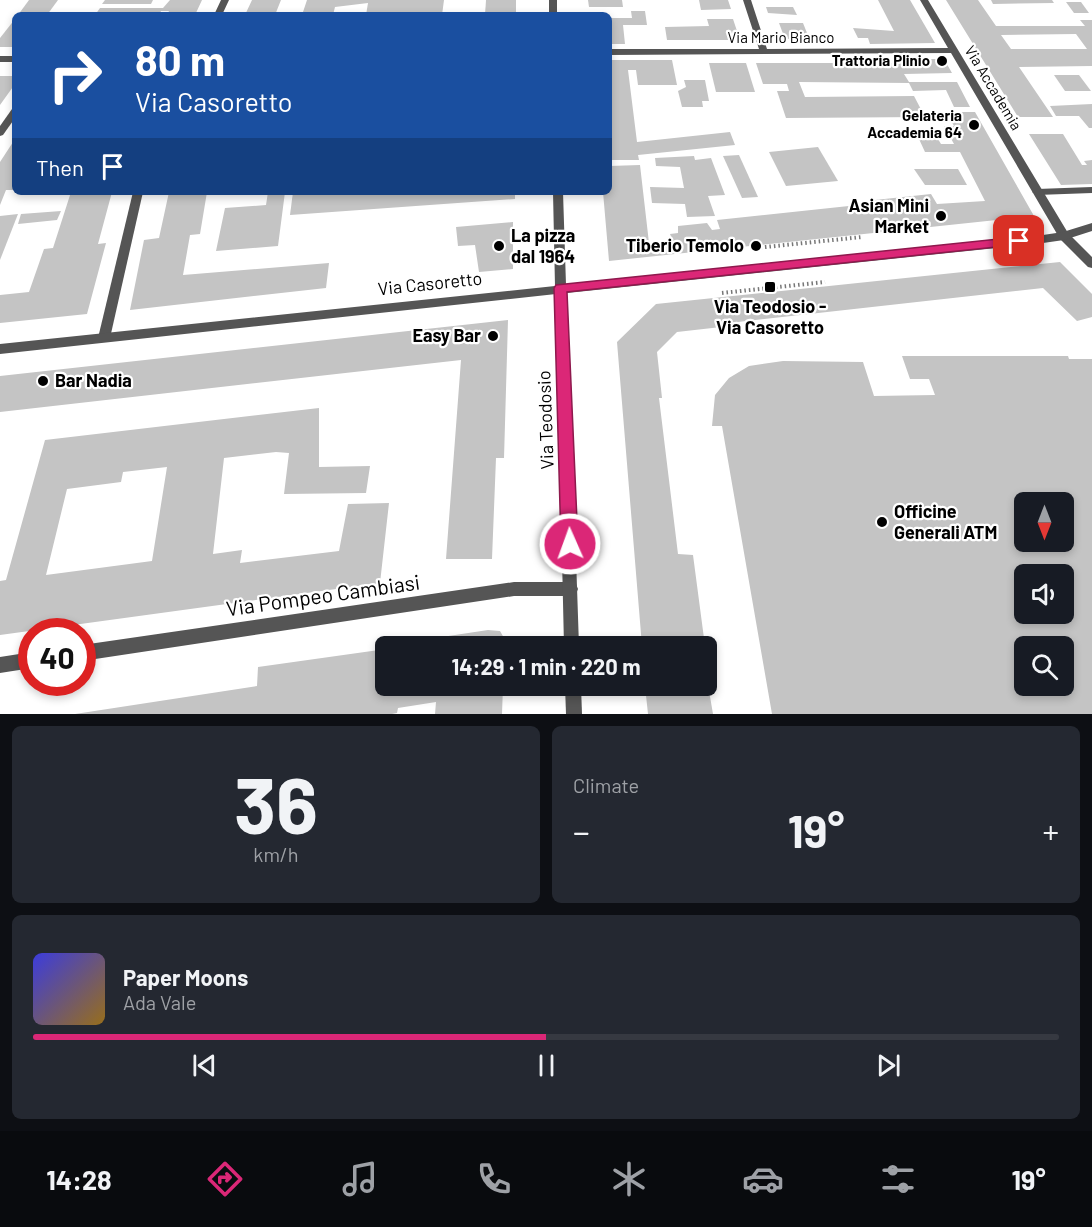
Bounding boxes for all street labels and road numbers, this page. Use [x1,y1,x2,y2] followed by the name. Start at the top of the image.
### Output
[728,28,834,46] street label: Via Mario Bianco
[962,42,1026,133] street label: Via Accademia
[377,267,483,299] street label: Via Casoretto
[532,370,558,470] street label: Via Teodosio
[224,569,421,620] street label: Via Pompeo Cambiasi

